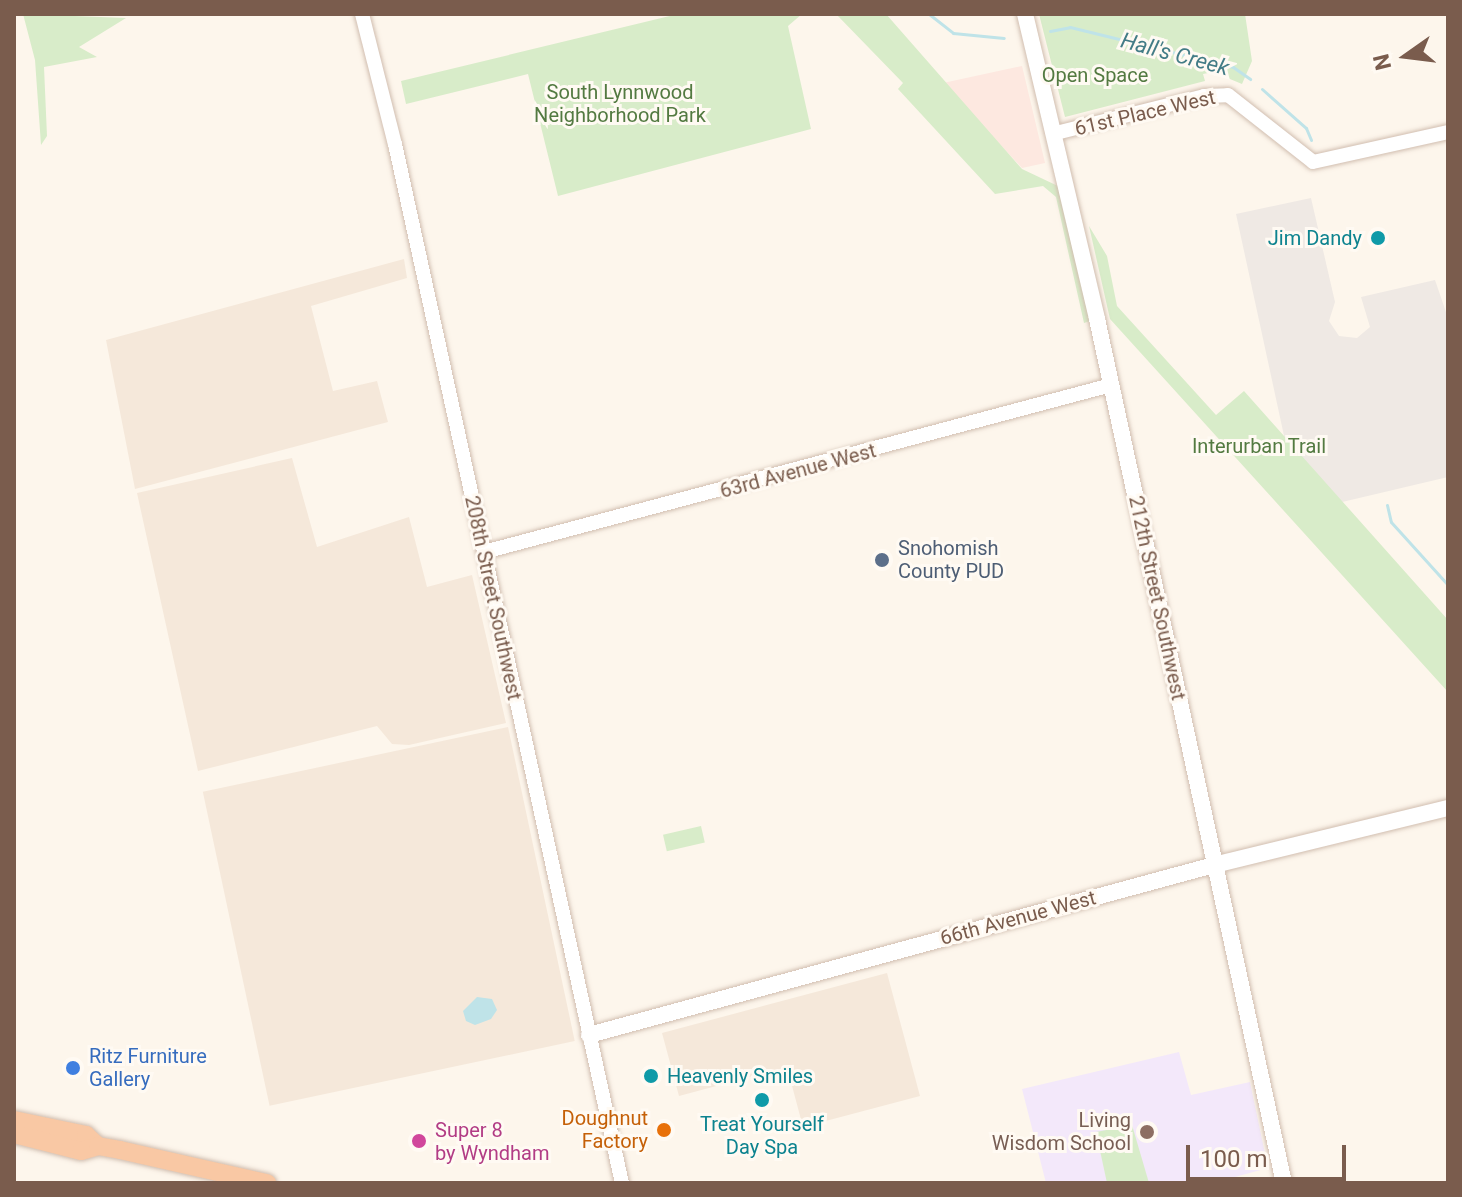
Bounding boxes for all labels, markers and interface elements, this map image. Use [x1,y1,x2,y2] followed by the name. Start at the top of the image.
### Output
[1366,16,1446,96] north arrow
[1118,27,1232,81] water label: Hall's Creek
[1368,51,1396,72] text: N
[1042,63,1148,87] park label: Open Space
[534,80,706,127] park label: South Lynnwood Neighborhood Park
[1072,85,1218,141] street label: 61st Place West
[1268,226,1362,250] place label: Jim Dandy
[1369,229,1387,247] marker: Jim Dandy
[1192,434,1326,458] park label: Interurban Trail
[717,439,879,503] street label: 63rd Avenue West
[460,494,526,702] street label: 208th Street Southwest
[1124,494,1190,702] street label: 212th Street Southwest
[898,536,1004,583] place label: Snohomish County PUD
[873,551,891,569] marker: Snohomish County PUD
[937,886,1099,950] street label: 66th Avenue West
[89,1044,207,1091] place label: Ritz Furniture Gallery
[64,1059,82,1077] marker: Ritz Furniture Gallery
[667,1064,813,1088] place label: Heavenly Smiles
[642,1067,660,1085] marker: Heavenly Smiles
[753,1091,771,1109] marker: Treat Yourself Day Spa
[562,1106,648,1153] place label: Doughnut Factory
[992,1108,1131,1155] place label: Living Wisdom School
[700,1112,824,1159] place label: Treat Yourself Day Spa
[435,1118,550,1165] place label: Super 8 by Wyndham
[655,1121,673,1139] marker: Doughnut Factory
[1138,1123,1156,1141] marker: Living Wisdom School
[1190,1129,1350,1179] scale bar
[410,1132,428,1150] marker: Super 8 by Wyndham
[1200,1145,1267,1173] text: 100 m

